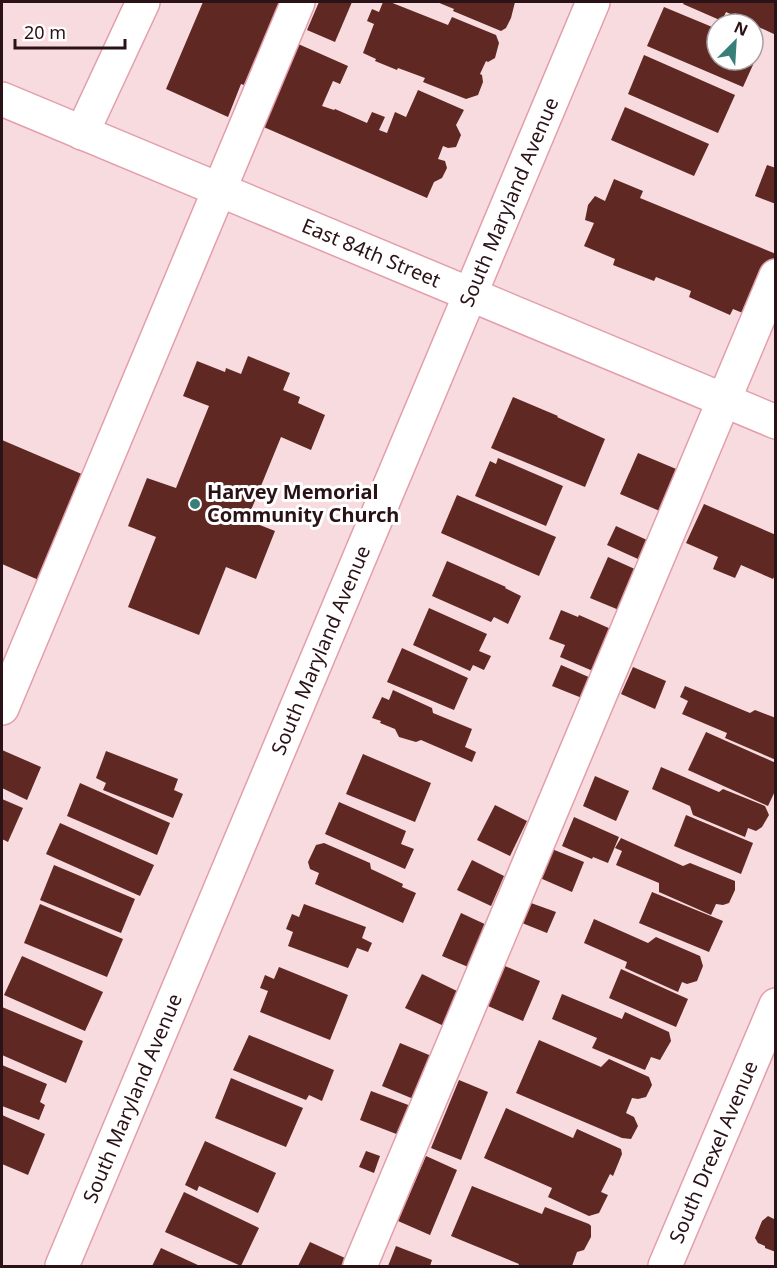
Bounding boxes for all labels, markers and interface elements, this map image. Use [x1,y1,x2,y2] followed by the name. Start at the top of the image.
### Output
[15,12,124,50] scale bar
[705,12,765,72] north arrow
[731,16,752,41] text: N
[24,20,66,44] text: 20 m
[453,93,564,311] street label: South Maryland Avenue
[298,212,445,294] street label: East 84th Street
[207,478,399,528] place label: Harvey Memorial Community Church
[188,497,202,511] marker: Harvey Memorial Community Church
[264,541,376,759] street label: South Maryland Avenue
[76,989,188,1207] street label: South Maryland Avenue
[662,1056,764,1247] street label: South Drexel Avenue

